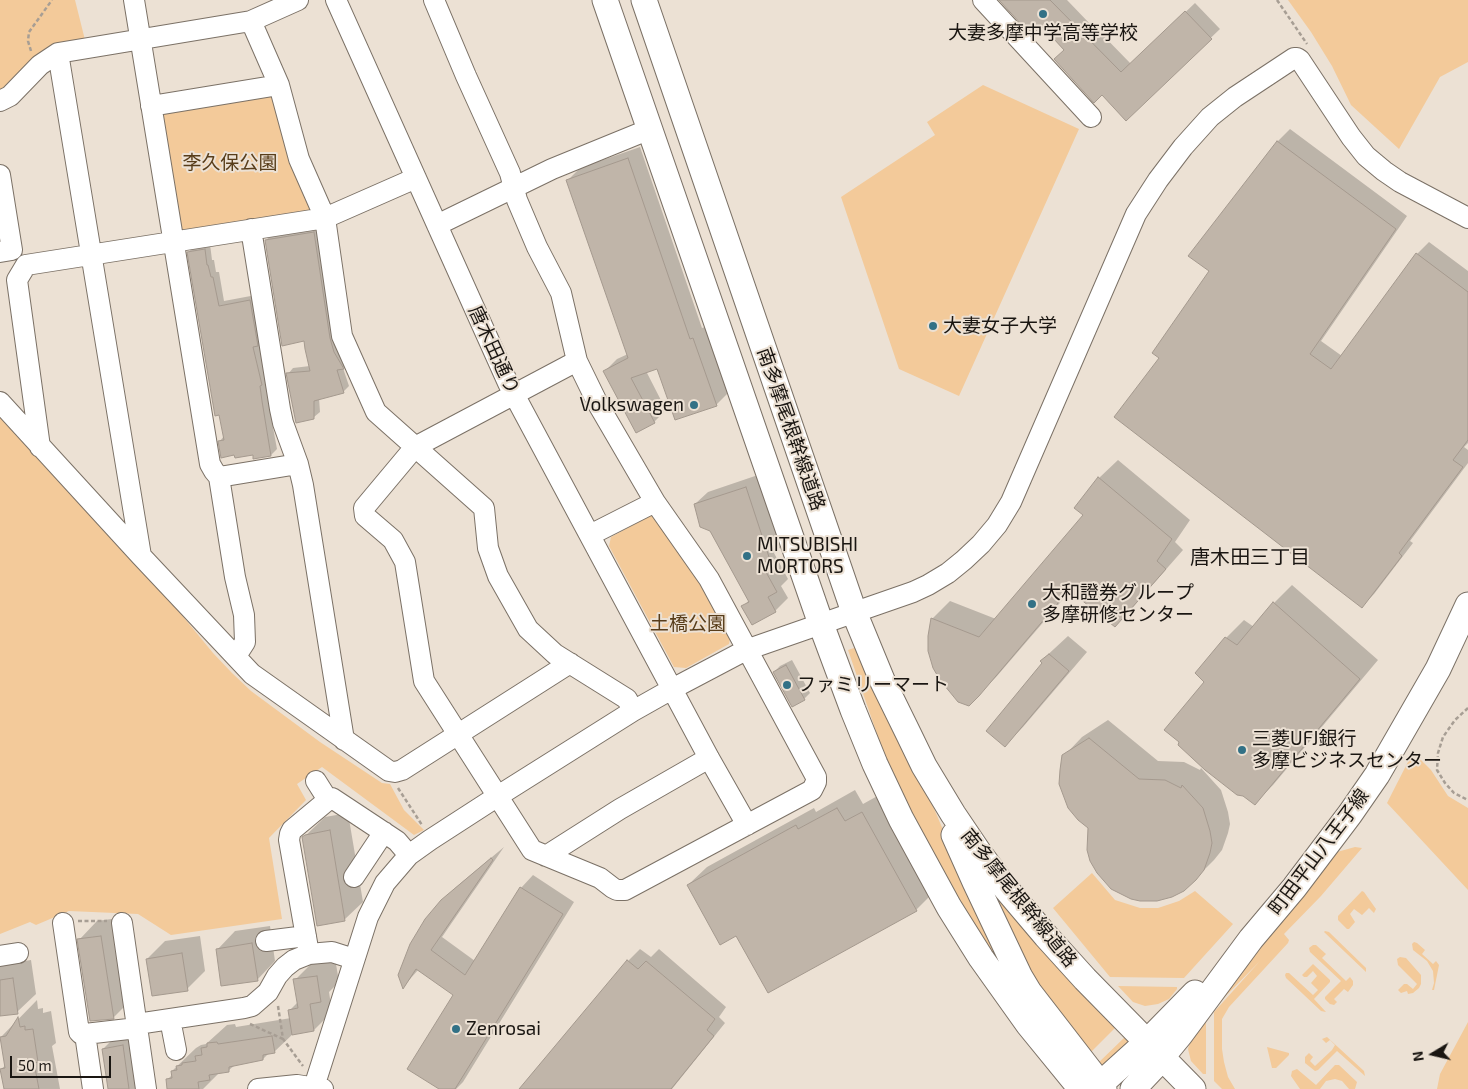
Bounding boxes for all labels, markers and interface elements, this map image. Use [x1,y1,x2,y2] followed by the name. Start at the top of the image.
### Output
[1037,8,1049,20] marker: 大妻多摩中学高等学校
[948,22,1138,44] place label: 大妻多摩中学高等学校
[183,152,277,174] park label: 李久保公園
[464,302,524,398] street label: 唐木田通り
[943,315,1057,337] place label: 大妻女子大学
[927,320,939,332] marker: 大妻女子大学
[752,344,830,514] street label: 南多摩尾根幹線道路
[580,394,684,416] place label: Volkswagen
[688,399,700,411] marker: Volkswagen
[757,534,858,578] place label: MITSUBISHI MORTORS
[1190,545,1310,569] district label: 唐木田三丁目
[741,550,753,562] marker: MITSUBISHI MORTORS
[1042,582,1194,626] place label: 大和證券グループ 多摩研修センター
[1026,598,1038,610] marker: 大和證券グループ 多摩研修センター
[650,613,726,635] park label: 土橋公園
[797,674,949,696] place label: ファミリーマート
[781,679,793,691] marker: ファミリーマート
[1252,728,1442,772] place label: 三菱UFJ銀行 多摩ビジネスセンター
[1236,744,1248,756] marker: 三菱UFJ銀行 多摩ビジネスセンター
[1264,784,1374,920] street label: 町田平山八王子線
[956,824,1082,972] street label: 南多摩尾根幹線道路
[466,1018,541,1040] place label: Zenrosai
[450,1023,462,1035] marker: Zenrosai
[1408,1029,1458,1079] north arrow
[12,1046,114,1078] scale bar
[1409,1050,1427,1063] text: N
[18,1056,52,1074] text: 50 m

